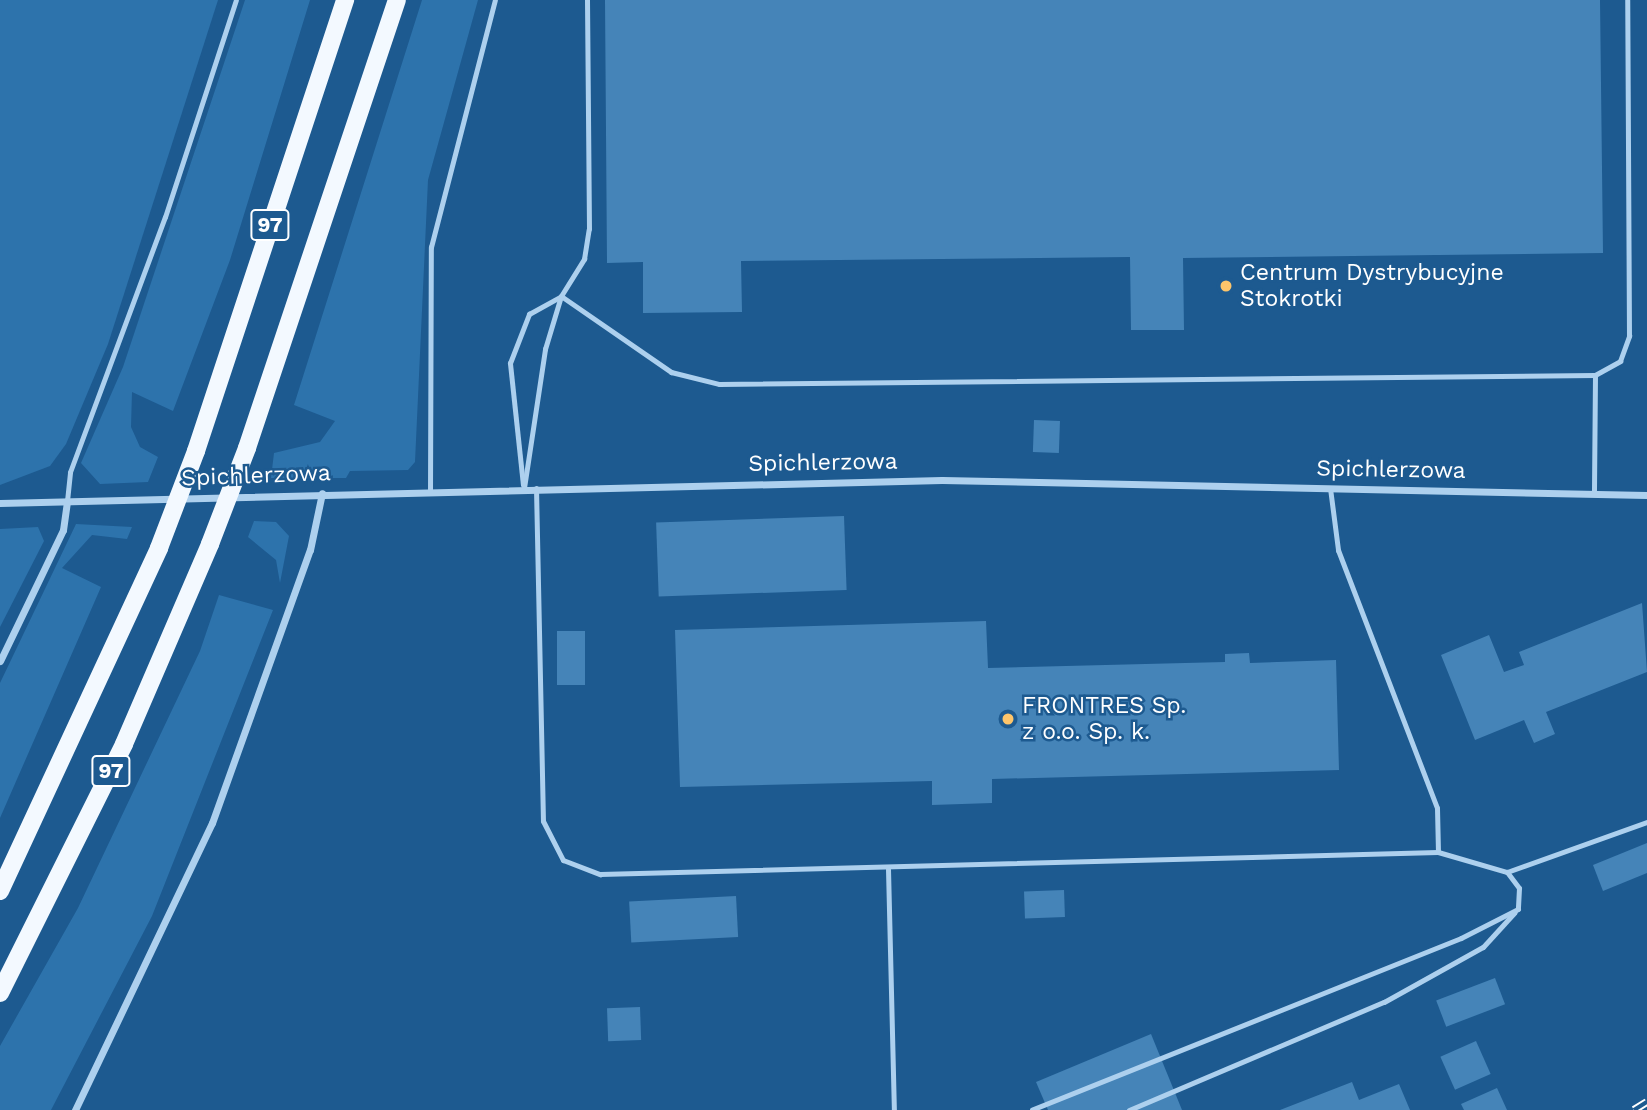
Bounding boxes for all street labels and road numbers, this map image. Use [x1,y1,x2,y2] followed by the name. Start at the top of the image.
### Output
[249,208,291,243] road number: 97
[748,448,898,478] street label: Spichlerzowa
[1316,455,1466,485] street label: Spichlerzowa
[181,460,331,492] street label: Spichlerzowa
[90,754,132,788] road number: 97

